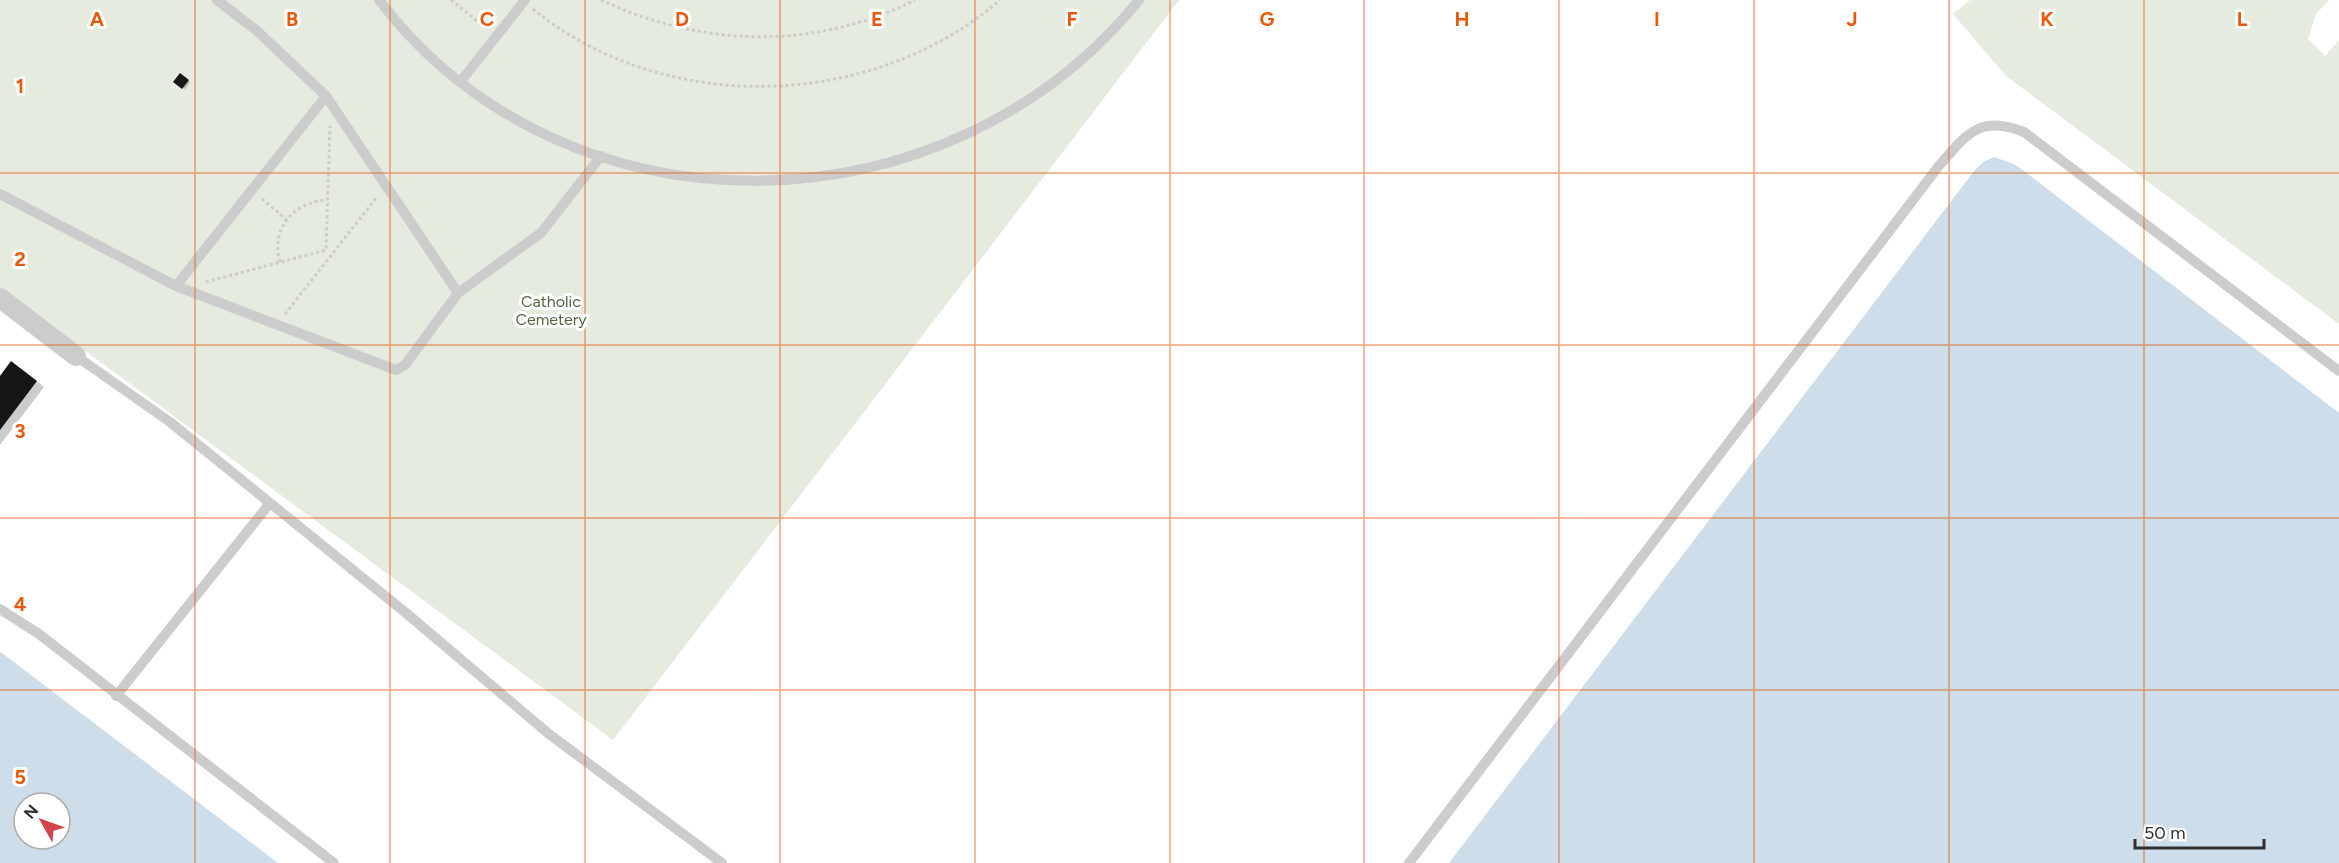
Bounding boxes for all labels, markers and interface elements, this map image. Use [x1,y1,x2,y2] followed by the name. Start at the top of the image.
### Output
[90,7,105,31] text: A
[286,7,298,31] text: B
[480,7,494,31] text: C
[675,7,689,31] text: D
[871,7,883,31] text: E
[1066,7,1078,31] text: F
[1260,7,1275,31] text: G
[1455,7,1470,31] text: H
[1654,7,1660,31] text: I
[1846,7,1858,31] text: J
[2040,7,2054,31] text: K
[2237,7,2248,31] text: L
[16,74,24,98] text: 1
[14,247,26,271] text: 2
[515,292,587,329] park label: Catholic Cemetery
[14,419,26,443] text: 3
[14,592,27,616] text: 4
[14,765,26,789] text: 5
[12,791,72,851] north arrow
[20,801,42,823] text: N
[2135,812,2264,850] scale bar
[2144,822,2186,844] text: 50 m

